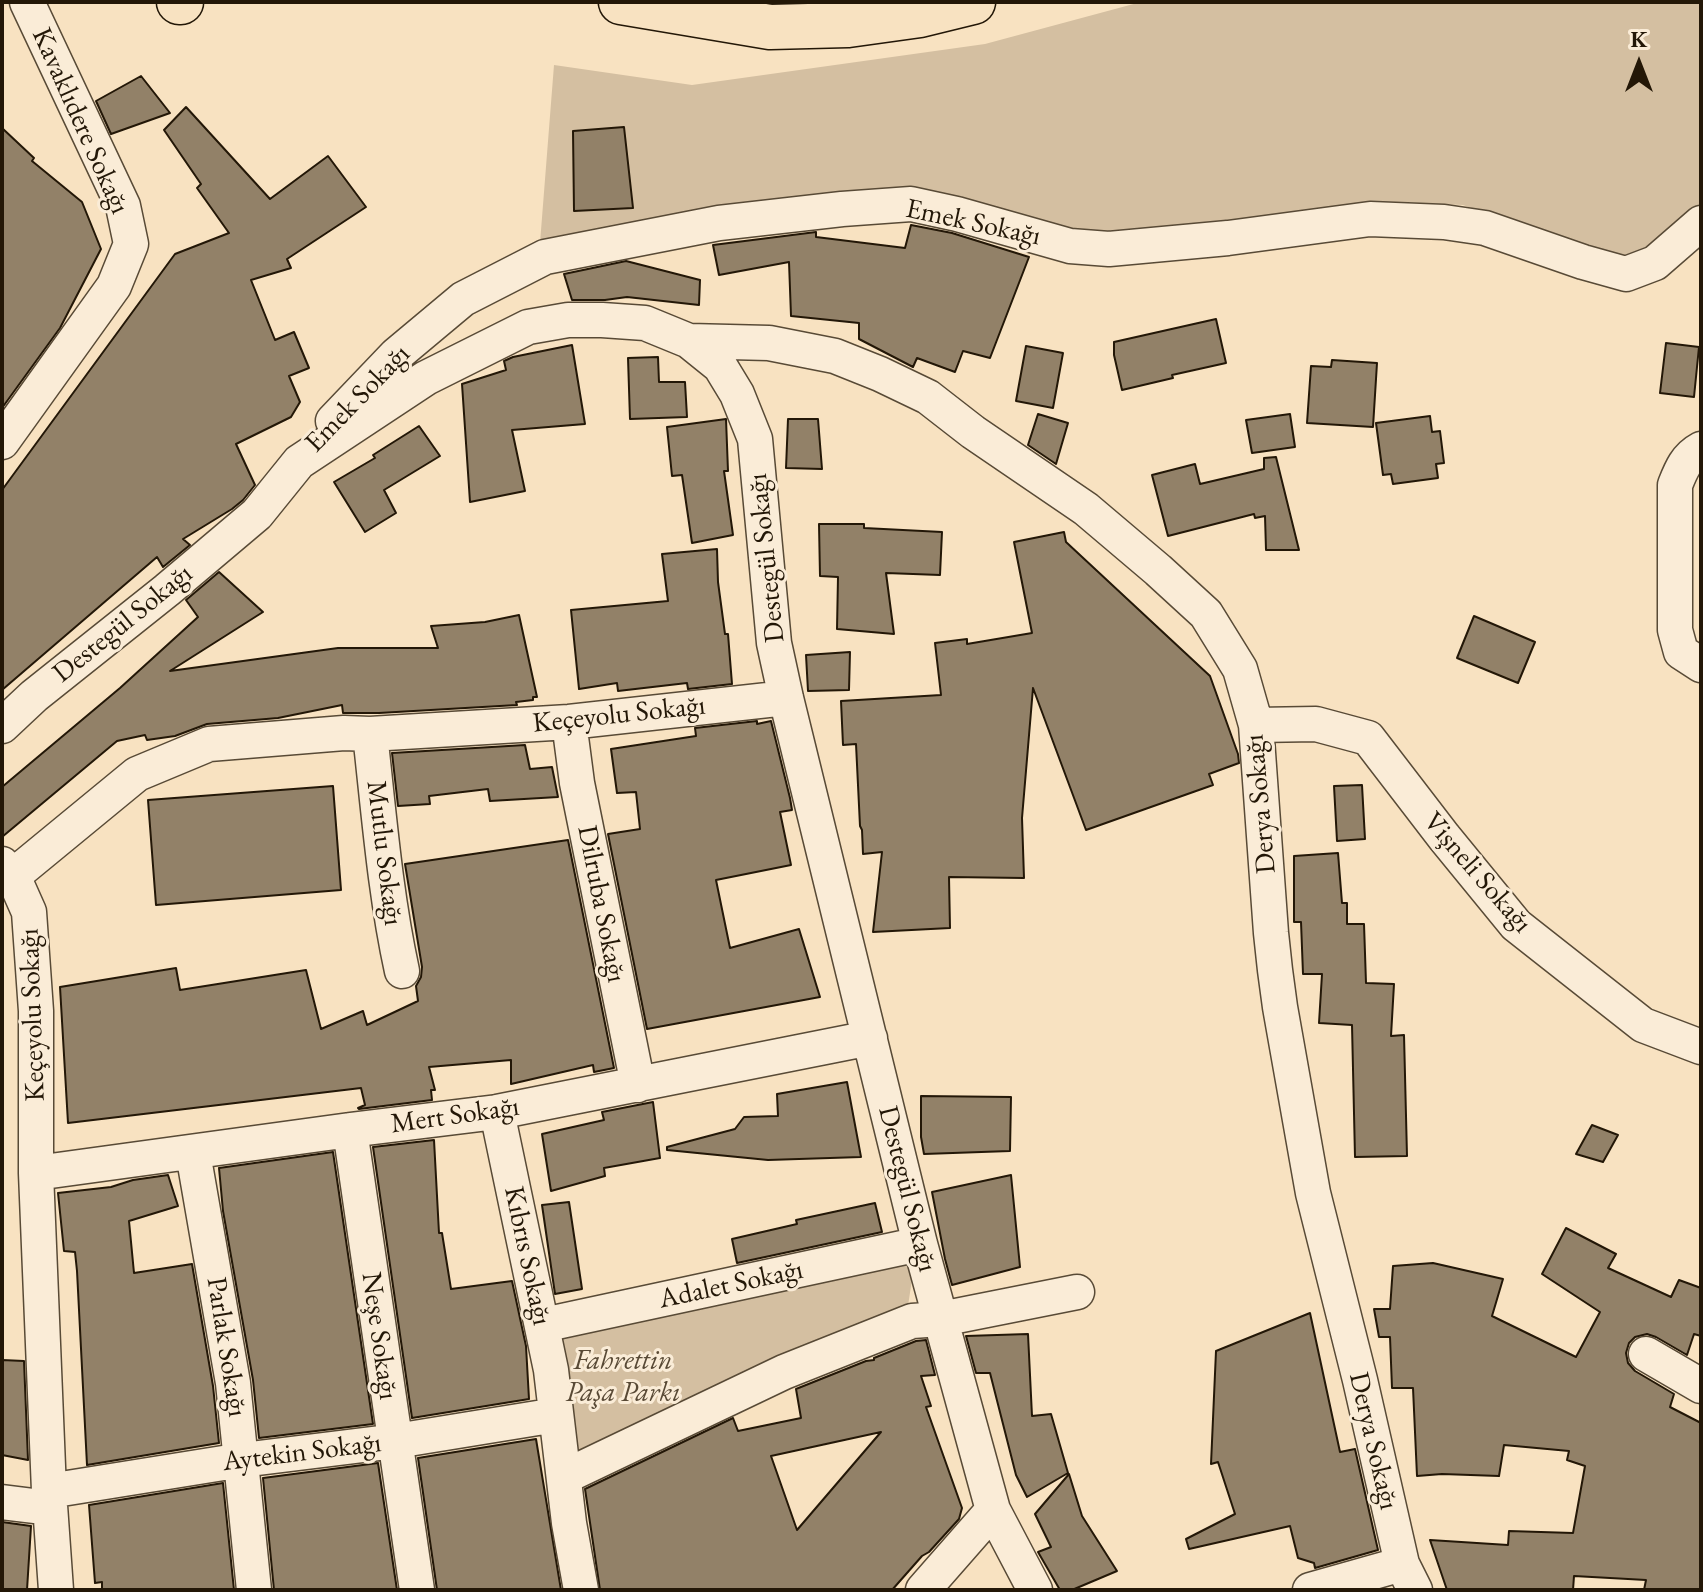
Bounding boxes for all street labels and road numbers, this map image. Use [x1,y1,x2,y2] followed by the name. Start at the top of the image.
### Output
[24,23,136,219] street label: Kavaklıdere Sokağı
[902,192,1044,254] street label: Emek Sokağı
[298,338,418,460] street label: Emek Sokağı
[741,472,793,644] street label: Destegül Sokağı
[46,557,200,691] street label: Destegül Sokağı
[531,689,707,741] street label: Keçeyolu Sokağı
[1238,733,1284,875] street label: Derya Sokağı
[358,779,410,927] street label: Mutlu Sokağı
[1415,806,1539,940] street label: Vişneli Sokağı
[569,823,633,985] street label: Dilruba Sokağı
[13,928,53,1102] street label: Keçeyolu Sokağı
[389,1090,521,1142] street label: Mert Sokağı
[870,1103,944,1275] street label: Destegül Sokağı
[496,1184,558,1328] street label: Kıbrıs Sokağı
[656,1253,806,1317] street label: Adalet Sokağı
[353,1270,405,1402] street label: Neşe Sokağı
[198,1275,254,1419] street label: Parlak Sokağı
[1341,1369,1405,1513] street label: Derya Sokağı
[221,1427,383,1479] street label: Aytekin Sokağı

